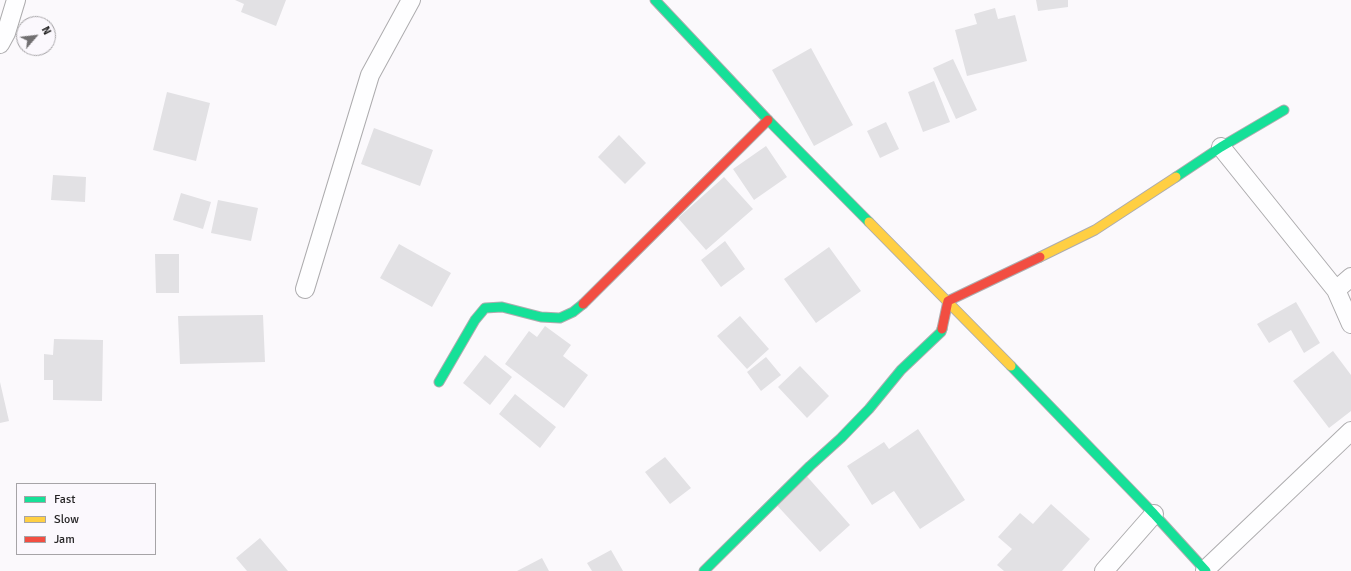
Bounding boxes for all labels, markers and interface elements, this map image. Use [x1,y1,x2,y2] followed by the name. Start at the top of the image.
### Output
[16,16,56,56] north arrow
[39,24,54,37] text: N
[16,483,156,555] legend
[54,492,75,507] text: Fast
[54,512,79,527] text: Slow
[54,532,75,547] text: Jam

